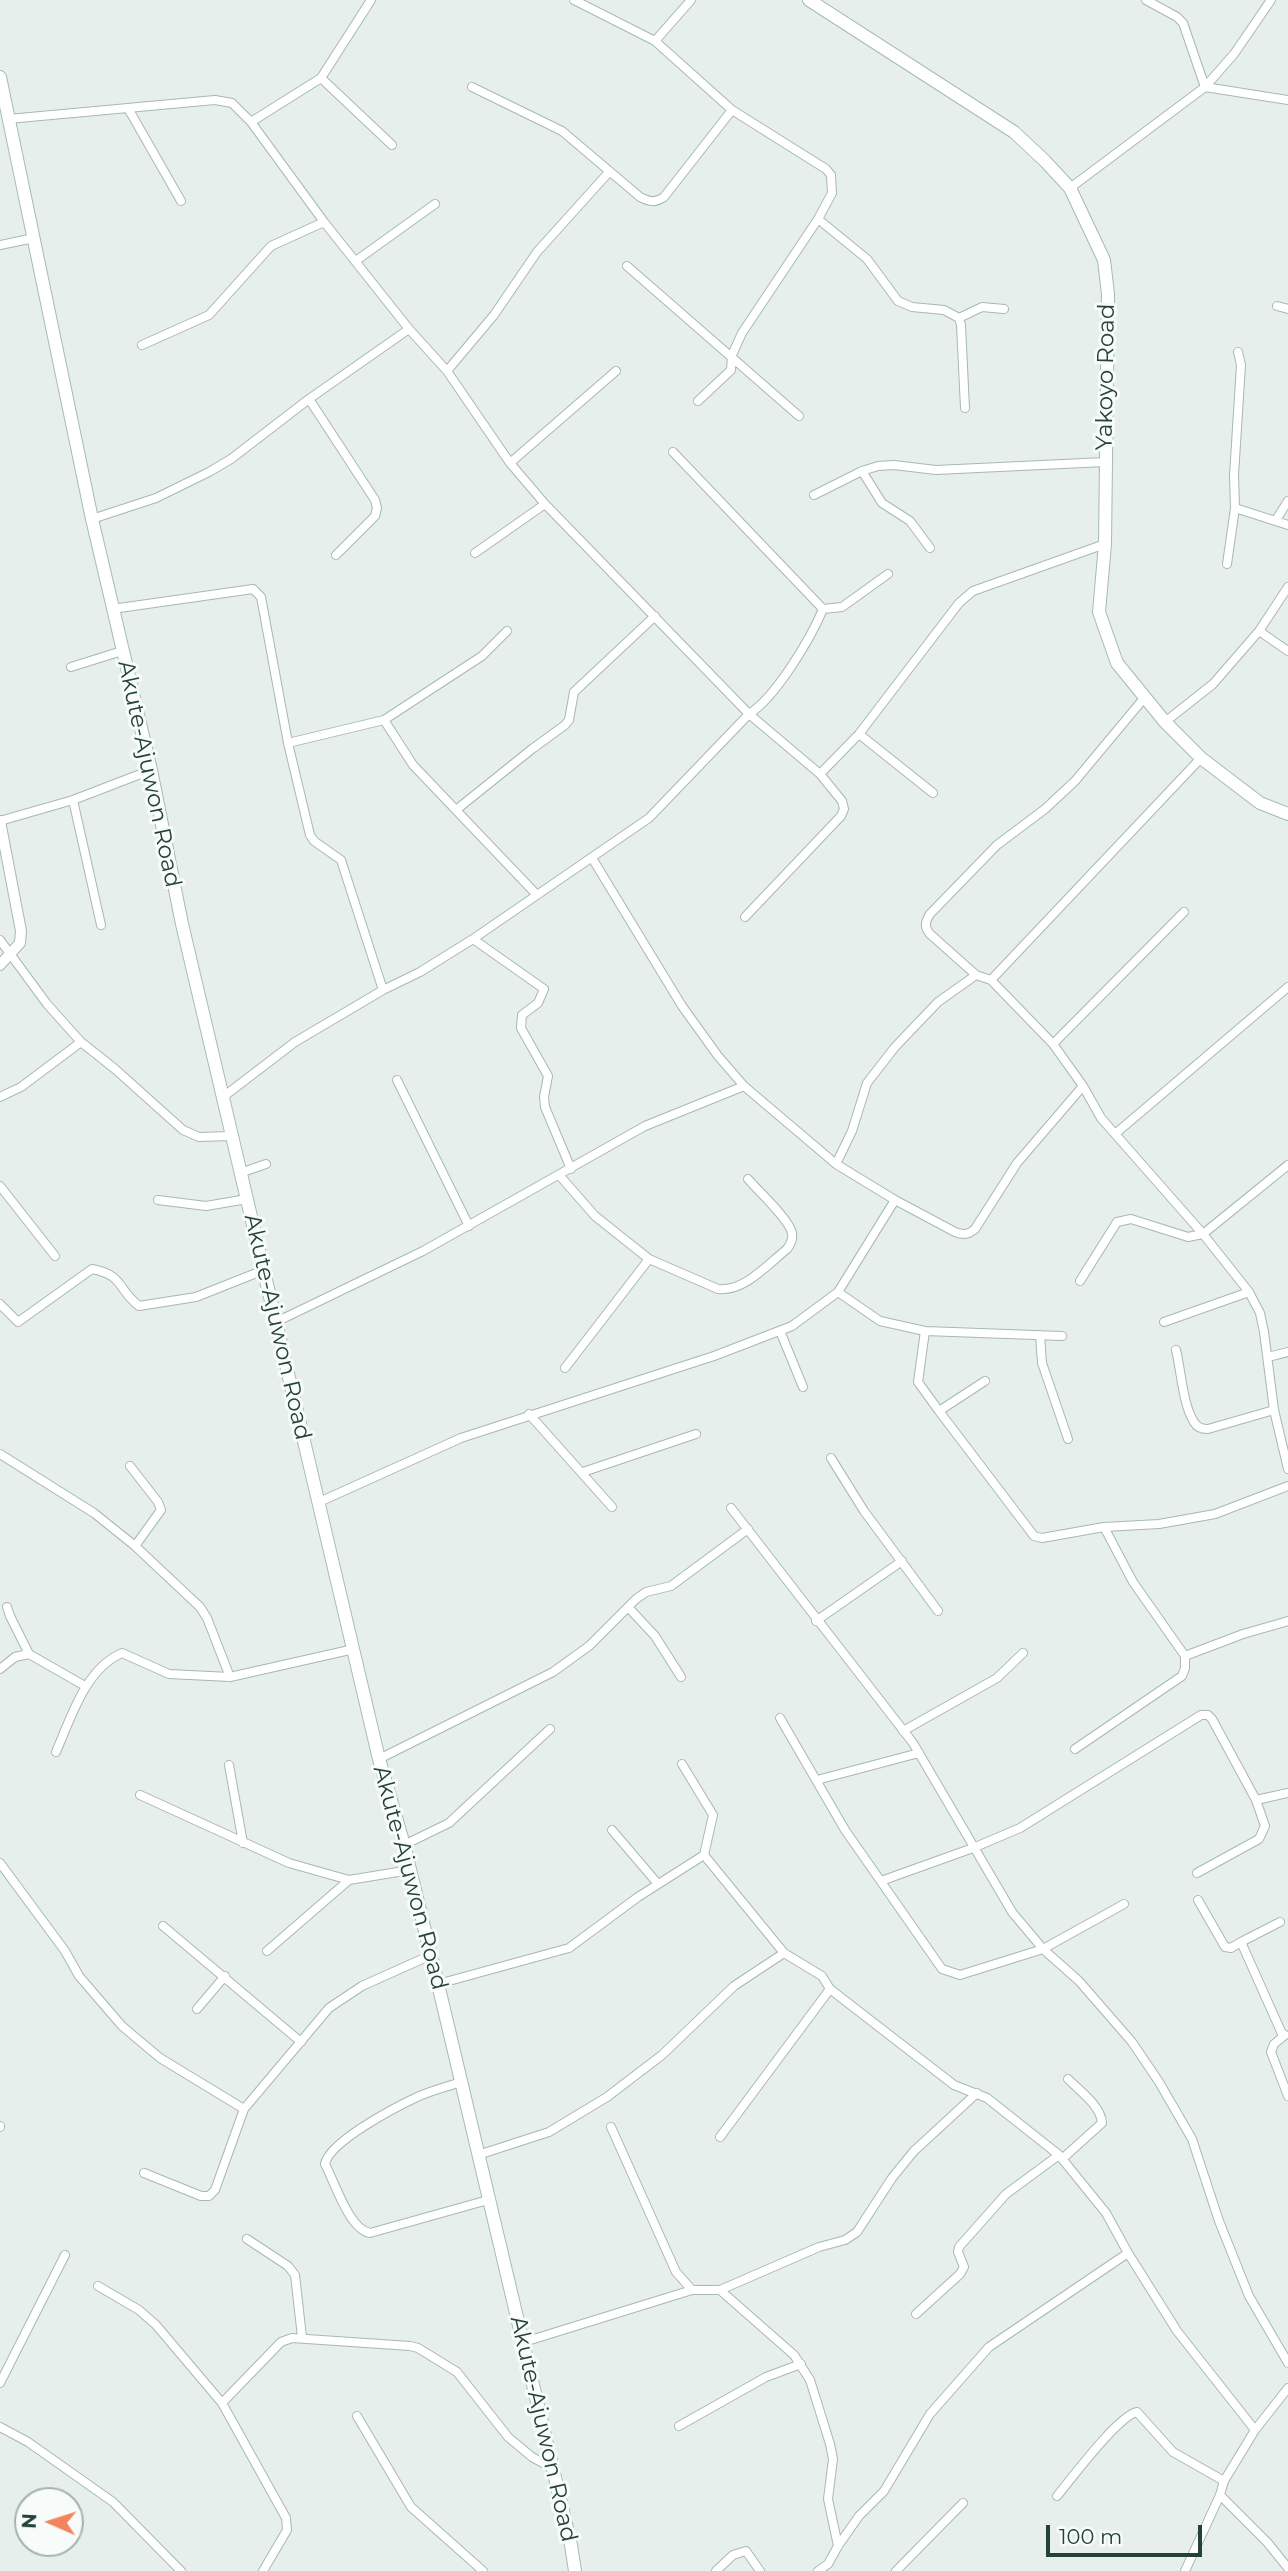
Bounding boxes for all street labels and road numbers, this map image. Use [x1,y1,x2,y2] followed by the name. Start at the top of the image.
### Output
[1091,303,1121,451] street label: Yakoyo Road
[111,658,187,890] street label: Akute-Ajuwon Road
[238,1211,316,1443] street label: Akute-Ajuwon Road
[367,1763,453,1993] street label: Akute-Ajuwon Road
[504,2313,582,2545] street label: Akute-Ajuwon Road

